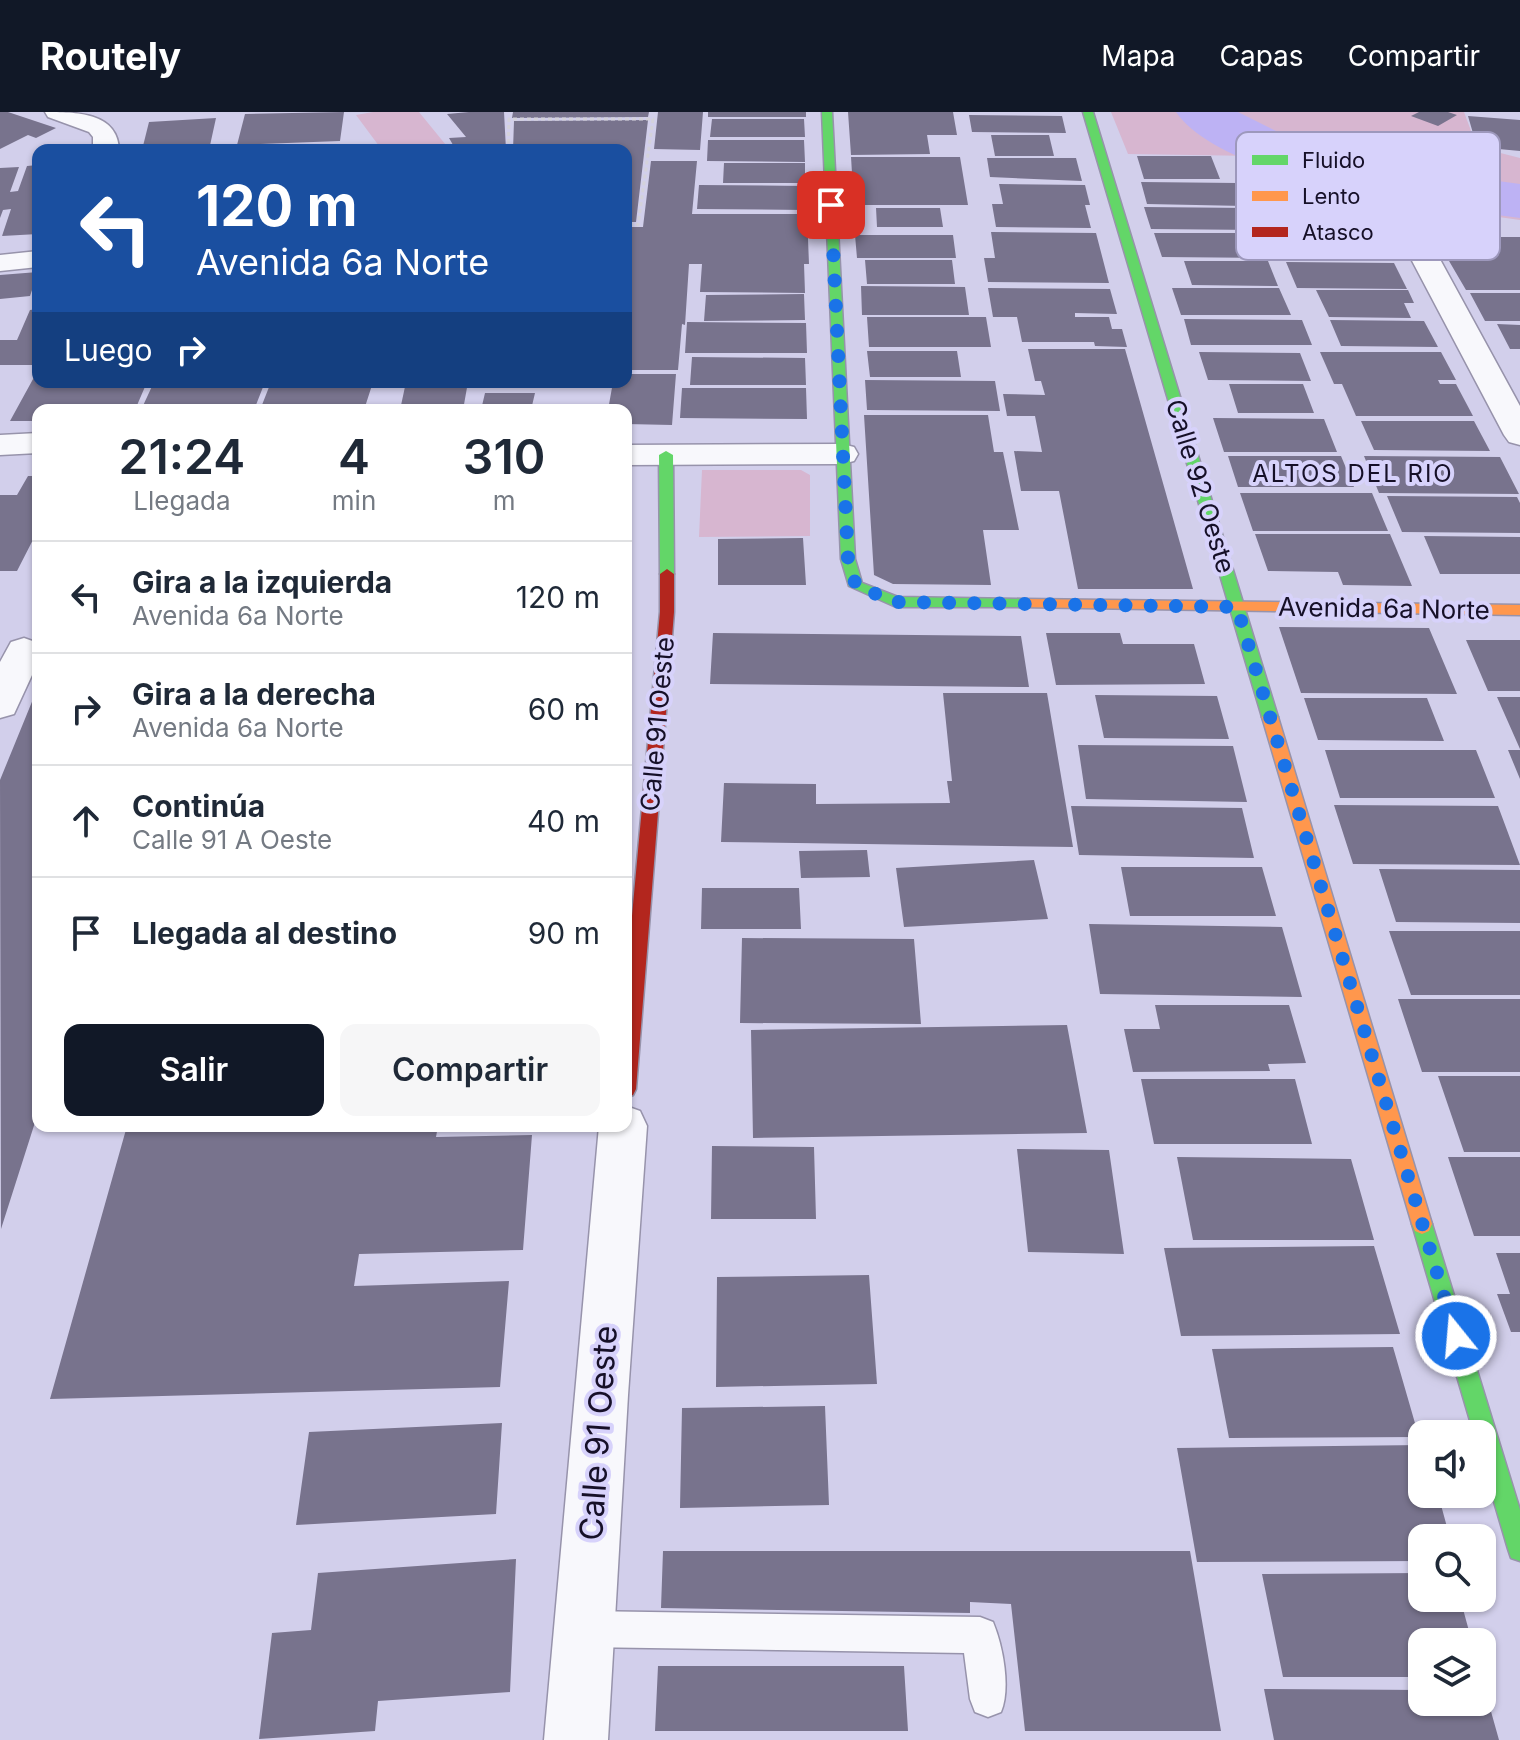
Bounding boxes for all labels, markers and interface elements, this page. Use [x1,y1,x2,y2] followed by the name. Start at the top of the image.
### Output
[40,33,181,79] text: Routely
[1101,39,1176,73] text: Mapa
[1220,39,1304,73] text: Capas
[1348,39,1480,73] text: Compartir
[1236,132,1500,260] legend
[1302,147,1365,173] text: Fluido
[797,171,865,239] pin
[196,172,358,240] text: 120 m
[64,176,168,280] icon: left
[809,183,853,227] icon: arrive
[1302,183,1360,209] text: Lento
[1302,219,1374,245] text: Atasco
[196,240,489,284] text: Avenida 6a Norte
[169,328,213,372] icon: right
[64,332,153,368] text: Luego
[1160,395,1242,577] street label: Calle 92 Oeste
[119,427,245,486] text: 21:24
[338,427,370,486] text: 4
[463,427,545,486] text: 310
[1252,459,1454,488] district label: ALTOS DEL RIO
[133,485,231,516] text: Llegada
[332,485,376,516] text: min
[493,485,516,516] text: m
[132,564,392,600] text: Gira a la izquierda
[64,575,108,619] icon: left
[516,579,600,615] text: 120 m
[1278,591,1490,625] street label: Avenida 6a Norte
[132,600,344,631] text: Avenida 6a Norte
[634,636,680,812] street label: Calle 91 Oeste
[132,676,376,712] text: Gira a la derecha
[64,687,108,731] icon: right
[528,691,600,727] text: 60 m
[132,712,344,743] text: Avenida 6a Norte
[132,788,265,824] text: Continúa
[64,799,108,843] icon: ahead
[527,803,600,839] text: 40 m
[132,824,332,855] text: Calle 91 A Oeste
[64,911,108,955] icon: arrive
[132,915,397,951] text: Llegada al destino
[528,915,600,951] text: 90 m
[64,1024,324,1116] button: Salir
[340,1024,600,1116] button: Compartir
[1414,1294,1498,1378] position arrow
[571,1324,625,1542] street label: Calle 91 Oeste
[1408,1420,1496,1716] map controls
[1408,1420,1496,1508] button: sound
[1408,1524,1496,1612] button: search
[1408,1628,1496,1716] button: layers

